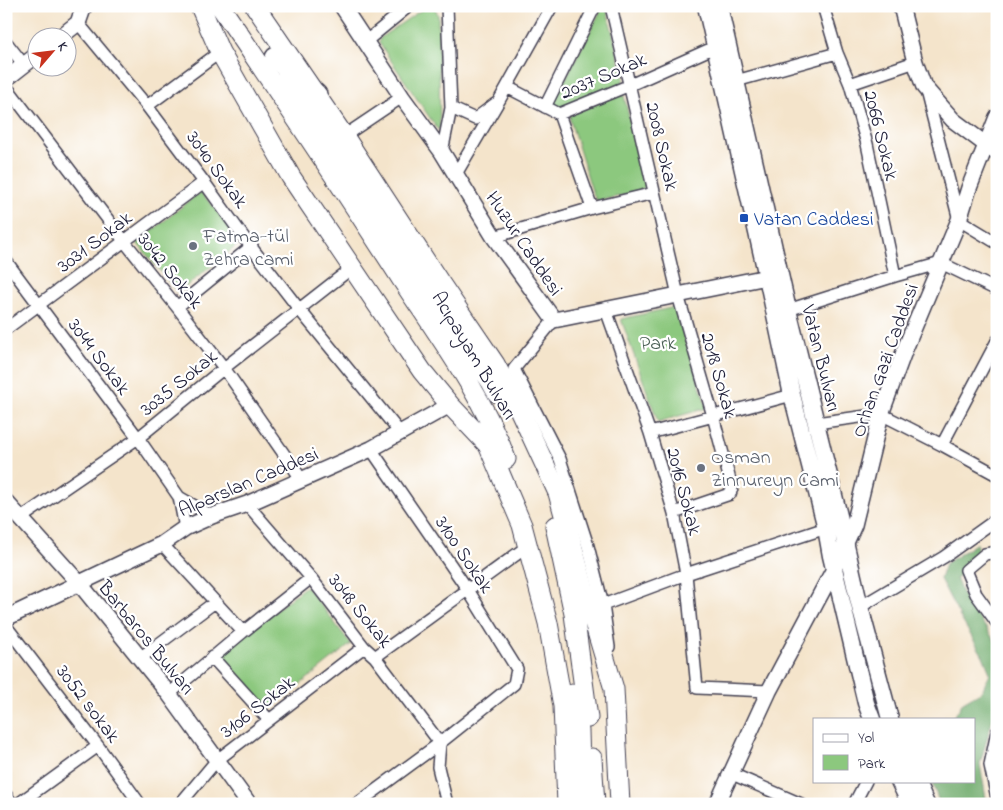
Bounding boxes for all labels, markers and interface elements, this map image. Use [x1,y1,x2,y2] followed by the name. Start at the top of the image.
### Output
[28,28,78,78] north arrow
[51,39,74,56] text: K
[556,46,652,108] street label: 2037 Sokak
[854,87,905,184] street label: 2066 Sokak
[636,99,685,194] street label: 2008 Sokak
[178,126,254,215] street label: 3040 Sokak
[477,186,569,303] street label: Huzur Caddesi
[52,205,139,281] street label: 3031 Sokak
[753,206,874,235] place label: Vatan Caddesi
[738,212,750,224] marker: Vatan Caddesi
[202,223,294,275] place label: Fatma-tül Zehra cami
[129,227,209,316] street label: 3042 Sokak
[187,240,199,252] marker: Fatma-tül Zehra cami
[845,280,928,442] street label: Orhan Gazi Caddesi
[423,286,523,426] street label: Acıpayam Bulvarı
[792,301,847,415] street label: Vatan Bulvarı
[60,313,137,402] street label: 3044 Sokak
[691,329,744,422] street label: 2018 Sokak
[640,330,676,359] park label: Park
[134,343,225,424] street label: 3035 Sokak
[174,441,324,526] street label: Alparslan Caddesi
[711,444,839,496] place label: Osman Zinnureyn Cami
[657,445,708,539] street label: 2016 Sokak
[695,462,707,474] marker: Osman Zinnureyn Cami
[426,511,500,600] street label: 3100 Sokak
[320,568,398,655] street label: 3048 Sokak
[89,574,200,702] street label: Barbaros Bulvarı
[48,659,126,750] street label: 3052 sokak
[215,669,302,746] street label: 3106 Sokak
[813,718,976,782] legend
[858,727,874,749] text: Yol
[858,753,886,775] text: Park

